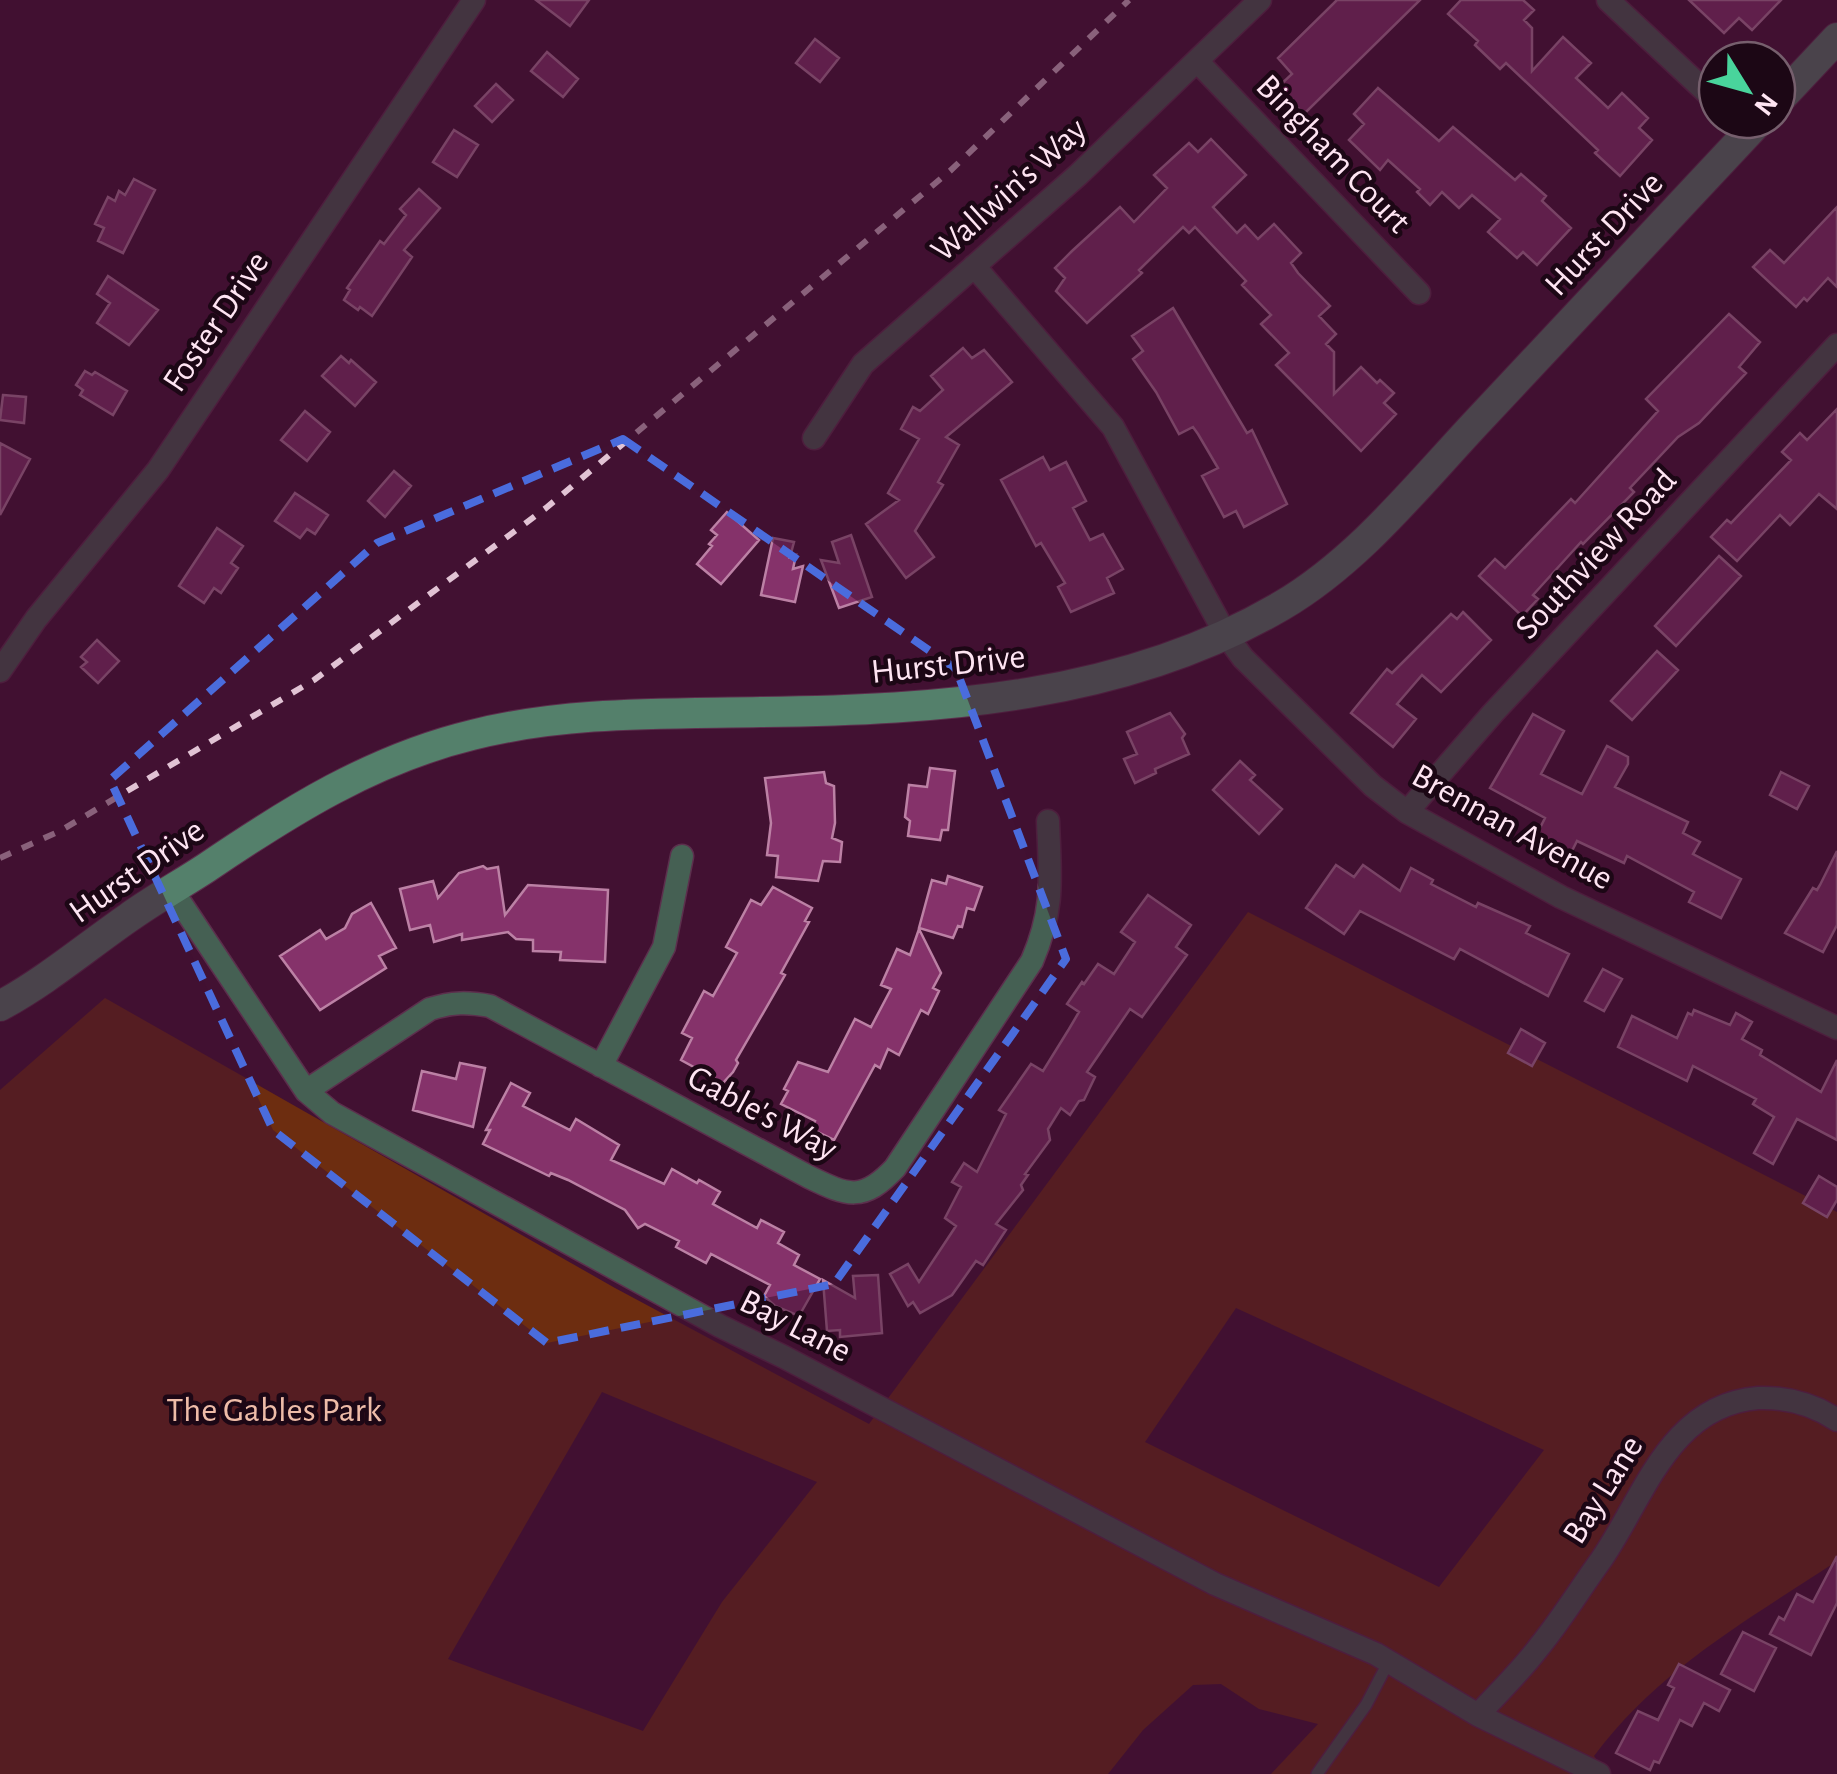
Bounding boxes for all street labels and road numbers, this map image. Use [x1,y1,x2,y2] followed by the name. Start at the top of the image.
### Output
[1249,68,1417,240] street label: Bingham Court
[925,112,1093,268] street label: Wallwin's Way
[1538,165,1670,303] street label: Hurst Drive
[157,245,276,398] street label: Foster Drive
[1509,462,1683,646] street label: Southview Road
[869,639,1027,690] street label: Hurst Drive
[1406,758,1618,897] street label: Brennan Avenue
[63,812,210,930] street label: Hurst Drive
[682,1060,843,1167] street label: Gable's Way
[734,1284,857,1369] street label: Bay Lane
[1557,1430,1650,1550] street label: Bay Lane

